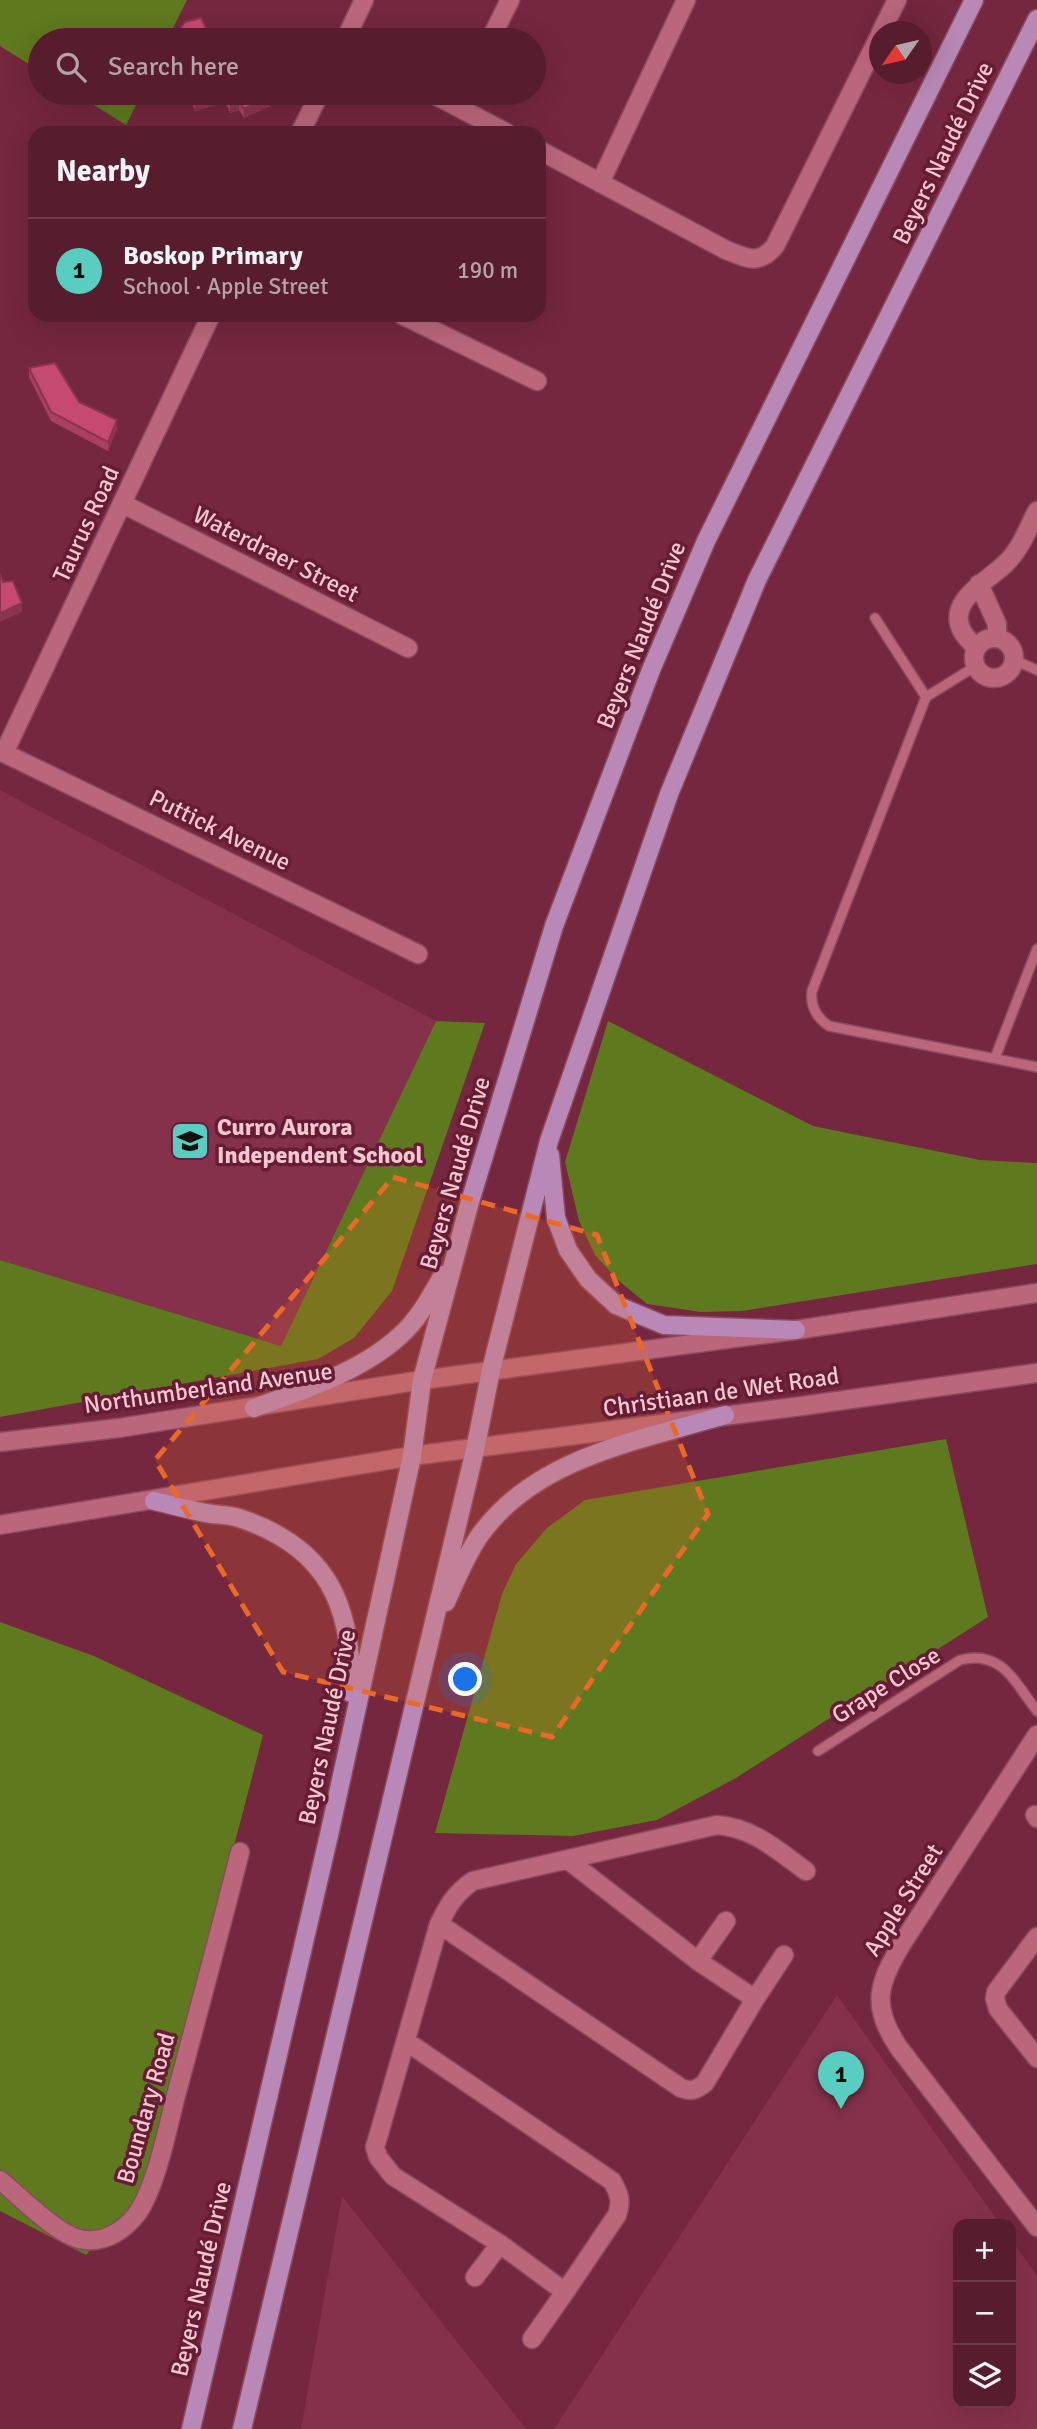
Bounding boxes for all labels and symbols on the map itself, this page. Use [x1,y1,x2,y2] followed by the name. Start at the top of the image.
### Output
[869,21,932,84] north arrow
[886,57,1000,249] street label: Beyers Naudé Drive
[46,461,126,587] street label: Taurus Road
[188,499,364,609] street label: Waterdraer Street
[590,537,692,733] street label: Beyers Naudé Drive
[144,783,296,877] street label: Puttick Avenue
[413,1073,497,1273] street label: Beyers Naudé Drive
[217,1112,424,1170] place label: Curro Aurora Independent School
[169,1120,211,1162] school or university icon: Curro Aurora Independent School
[82,1356,334,1420] street label: Northumberland Avenue
[601,1361,841,1423] street label: Christiaan de Wet Road
[292,1627,362,1827] street label: Beyers Naudé Drive
[826,1640,946,1730] street label: Grape Close
[448,1662,482,1696] your location
[857,1838,949,1962] street label: Apple Street
[110,2029,182,2187] street label: Boundary Road
[818,2051,864,2109] pin: 1
[164,2179,238,2379] street label: Beyers Naudé Drive

